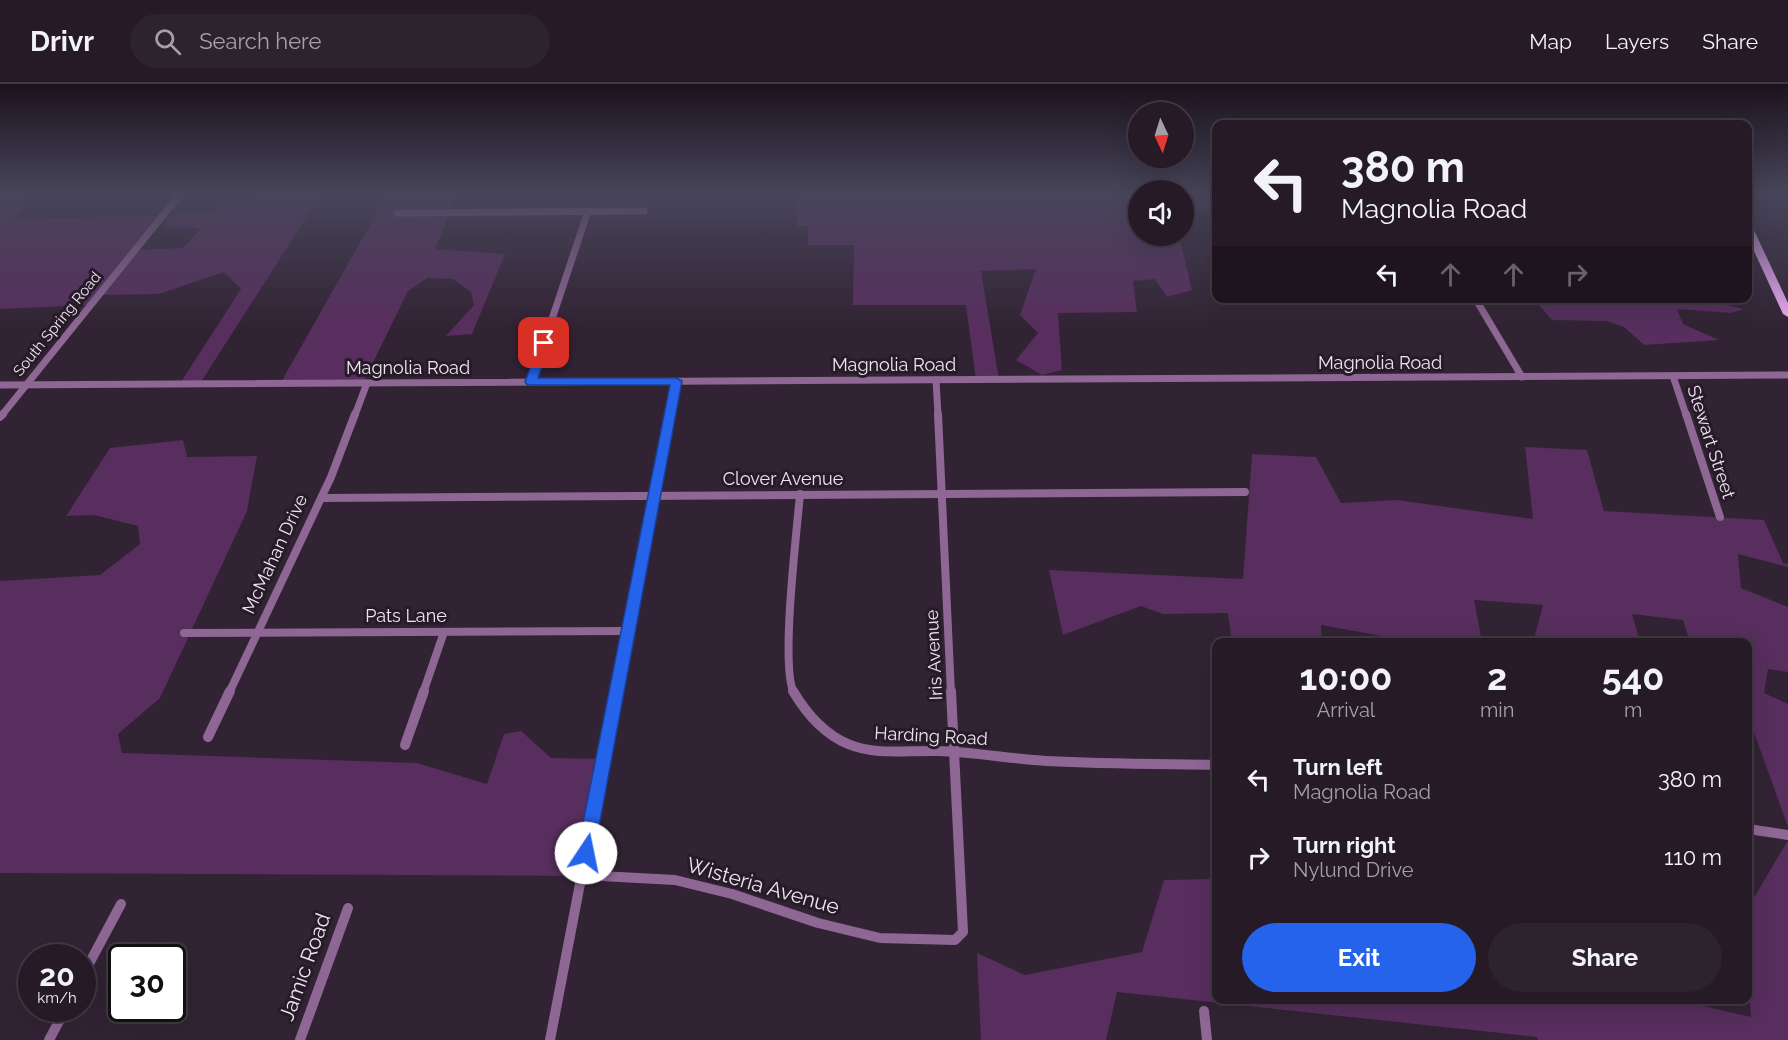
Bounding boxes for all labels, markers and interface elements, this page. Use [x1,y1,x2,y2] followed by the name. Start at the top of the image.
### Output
[130,14,550,68] search box
[30,25,94,58] text: Drivr
[151,25,184,58] icon: search
[199,28,321,54] text: Search here
[1529,29,1572,54] text: Map
[1605,29,1669,54] text: Layers
[1702,29,1758,54] text: Share
[1128,102,1194,168] north arrow
[1128,102,1194,246] map controls
[1341,143,1465,192] text: 380 m
[1242,144,1320,222] icon: left
[1128,180,1194,246] button: sound
[1341,193,1527,224] text: Magnolia Road
[1371,258,1404,291] icon: left
[1434,258,1467,291] icon: ahead
[1497,258,1530,291] icon: ahead
[1560,258,1593,291] icon: right
[9,268,105,380] street label: South Spring Road
[518,317,569,368] pin
[527,326,560,359] icon: arrive
[1318,352,1442,373] street label: Magnolia Road
[832,354,956,375] street label: Magnolia Road
[346,357,470,378] street label: Magnolia Road
[1683,382,1740,501] street label: Stewart Street
[723,468,844,489] street label: Clover Avenue
[238,490,312,617] street label: McMahan Drive
[365,605,447,626] street label: Pats Lane
[921,609,946,701] street label: Iris Avenue
[1299,656,1392,698] text: 10:00
[1487,656,1507,698] text: 2
[1602,656,1664,698] text: 540
[1317,698,1375,722] text: Arrival
[1480,698,1514,722] text: min
[1624,698,1642,722] text: m
[874,722,988,749] street label: Harding Road
[1293,754,1383,780] text: Turn left
[1242,763,1275,796] icon: left
[1658,766,1722,792] text: 380 m
[1293,780,1431,804] text: Magnolia Road
[554,821,618,885] position arrow
[1293,832,1396,858] text: Turn right
[1242,841,1275,874] icon: right
[1664,844,1722,870] text: 110 m
[684,852,842,919] street label: Wisteria Avenue
[1293,858,1414,882] text: Nylund Drive
[274,910,336,1024] street label: Jamic Road
[1242,923,1476,992] button: Exit
[1488,923,1722,992] button: Share
[108,944,186,1022] speed limit sign: 30
[39,958,75,993] text: 20
[37,989,77,1007] text: km/h

